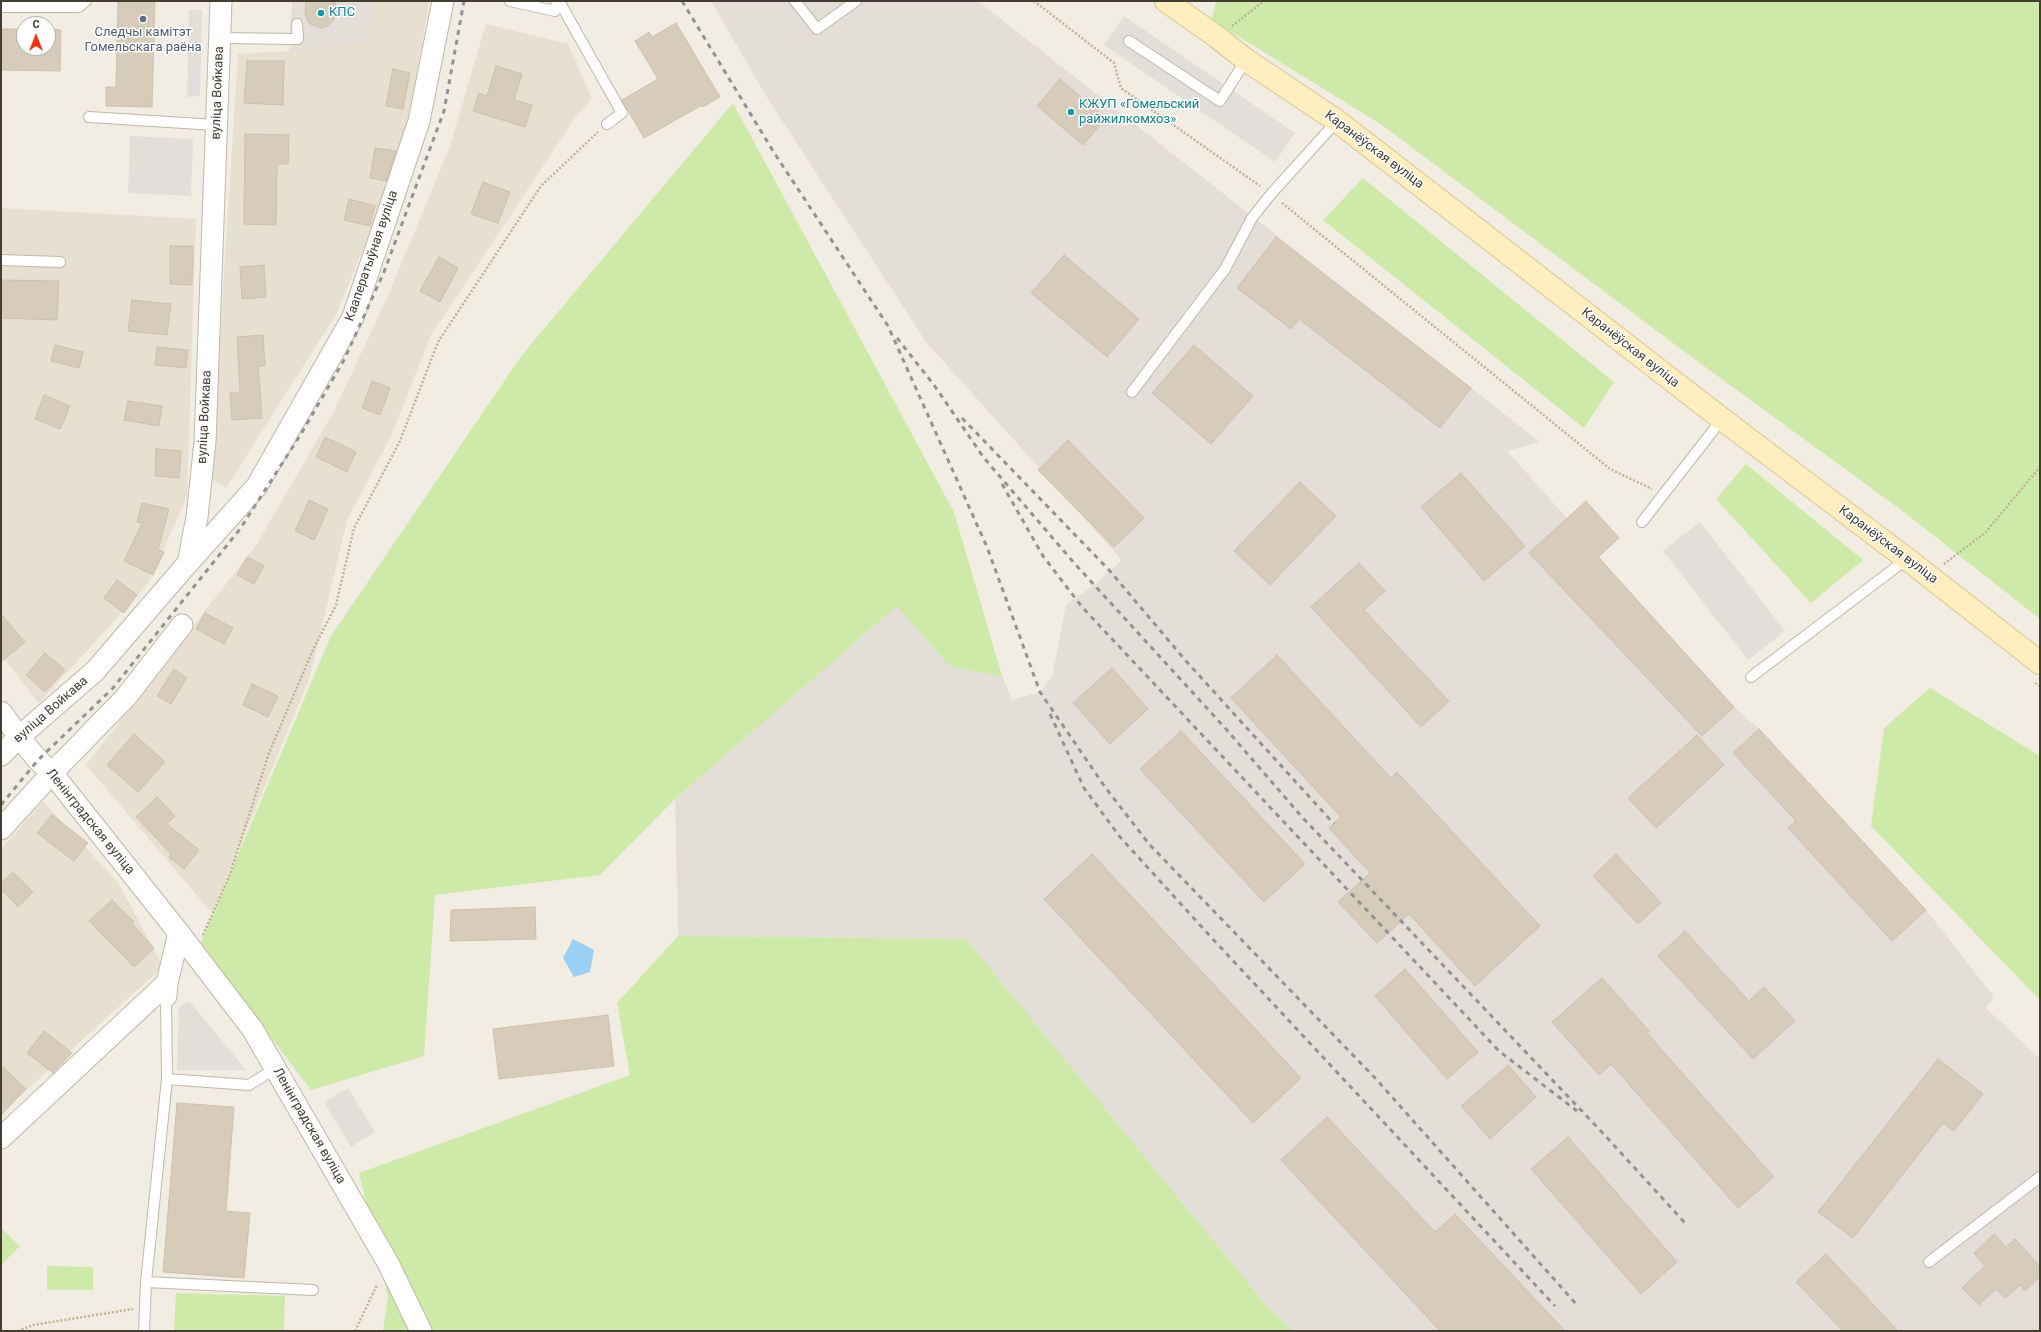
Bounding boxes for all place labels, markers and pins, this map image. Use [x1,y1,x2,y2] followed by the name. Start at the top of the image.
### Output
[329,5,355,21] place label: КПС
[316,8,326,18] marker: КПС
[138,14,148,24] marker: Следчы камітэт Гомельскага раёна
[84,25,202,56] place label: Следчы камітэт Гомельскага раёна
[1079,97,1199,128] place label: КЖУП «Гомельский райжилкомхоз»
[1066,107,1076,117] marker: КЖУП «Гомельский райжилкомхоз»

